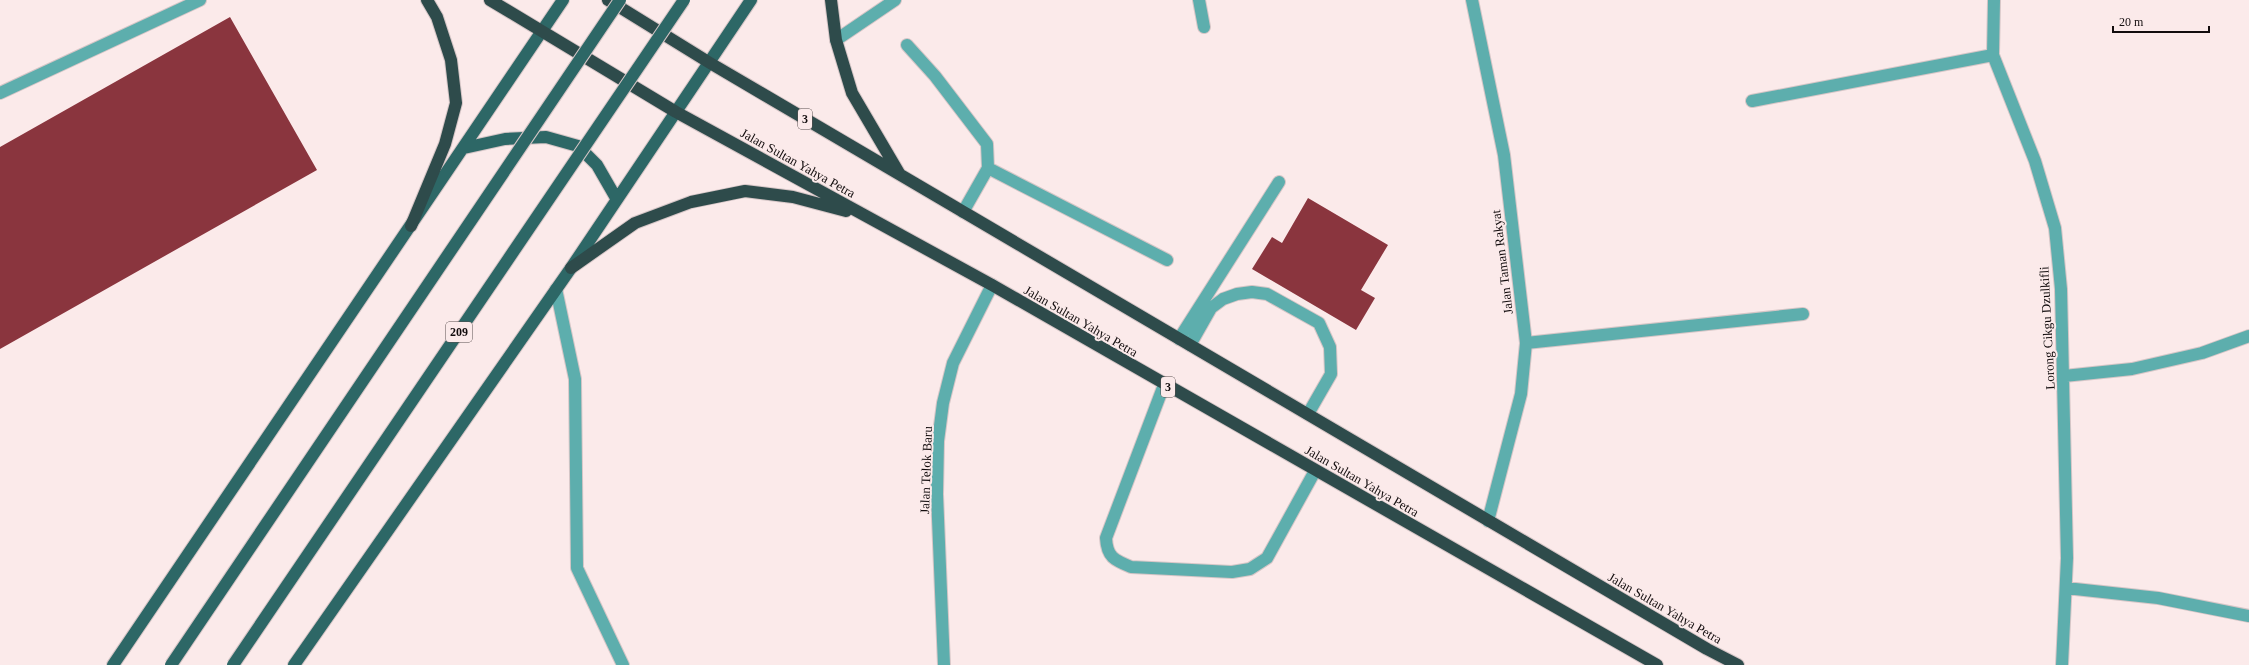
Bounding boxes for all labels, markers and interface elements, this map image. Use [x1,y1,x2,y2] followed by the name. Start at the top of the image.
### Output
[2113,8,2209,34] scale bar
[2119,15,2144,29] text: 20 m
[798,109,812,129] road number: 3
[738,125,858,201] street label: Jalan Sultan Yahya Petra
[1488,209,1516,315] street label: Jalan Taman Rakyat
[2036,266,2058,390] street label: Lorong Cikgu Dzulkifli
[1022,282,1141,360] street label: Jalan Sultan Yahya Petra
[446,322,472,342] road number: 209
[1161,377,1175,397] road number: 3
[917,425,935,514] street label: Jalan Telok Baru
[1303,442,1422,520] street label: Jalan Sultan Yahya Petra
[1606,569,1725,647] street label: Jalan Sultan Yahya Petra

